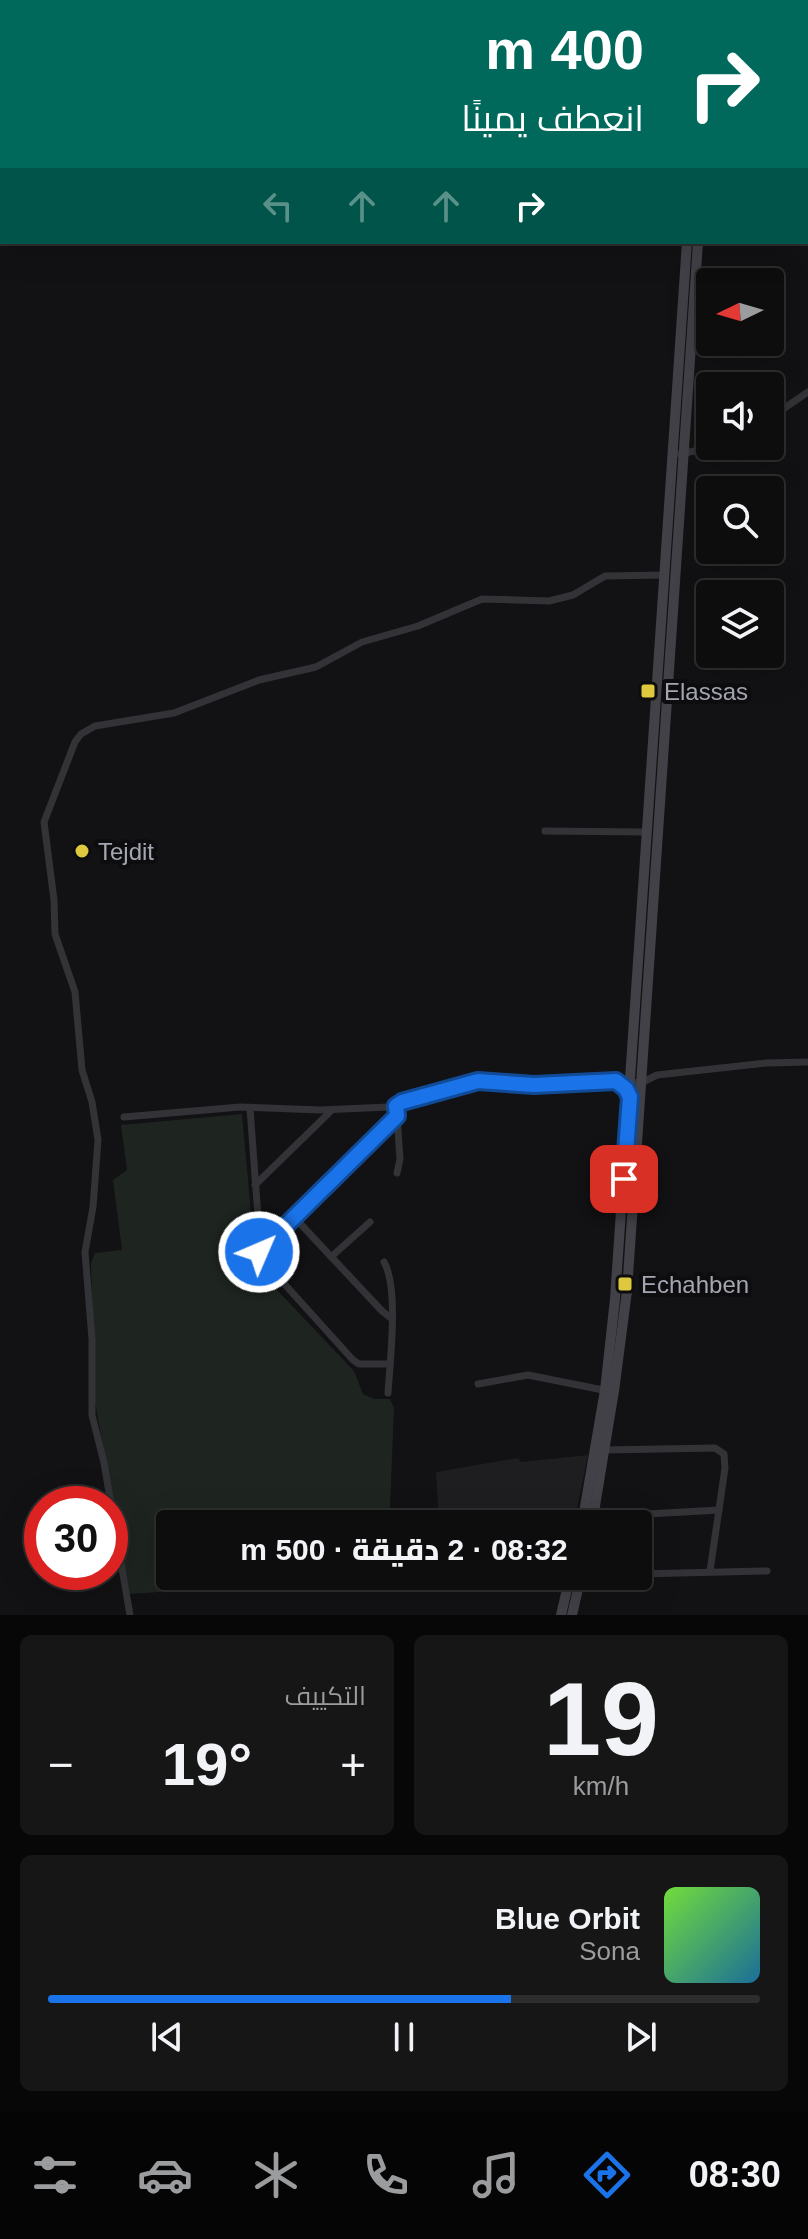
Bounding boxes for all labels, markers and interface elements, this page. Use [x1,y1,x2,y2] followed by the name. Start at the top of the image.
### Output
[485,18,644,81] text: 400 m
[672,32,776,136] icon: right
[461,98,644,139] text: انعطف يمينًا
[256,184,300,228] icon: left
[340,184,384,228] icon: ahead
[424,184,468,228] icon: ahead
[508,184,552,228] icon: right
[696,268,784,356] north arrow
[696,268,784,668] map controls
[696,372,784,460] button: sound
[696,476,784,564] button: search
[696,580,784,668] button: layers
[664,678,748,705] place label: Elassas
[639,682,657,700] marker: Elassas
[98,838,154,865] place label: Tejdit
[73,842,91,860] marker: Tejdit
[590,1145,658,1213] pin
[602,1157,646,1201] icon: arrive
[217,1210,301,1294] position arrow
[641,1271,749,1298] place label: Echahben
[616,1275,634,1293] marker: Echahben
[24,1486,128,1590] speed limit sign: 30
[240,1533,568,1566] text: 08:32 · 2 دقيقة · 500 m
[543,1661,659,1777] text: 19
[284,1681,366,1711] text: التكييف
[162,1731,252,1798] text: 19°
[48,1740,74,1789] text: −
[340,1740,366,1789] text: +
[573,1771,629,1801] text: km/h
[495,1902,640,1935] text: Blue Orbit
[579,1936,640,1966] text: Sona
[145,2015,189,2059] icon: previous
[382,2015,426,2059] icon: pause
[619,2015,663,2059] icon: next
[27,2147,83,2203] icon: filters
[137,2147,193,2203] icon: car
[248,2147,304,2203] icon: climate
[358,2147,414,2203] icon: phone
[468,2147,524,2203] icon: music
[579,2147,635,2203] icon: directions
[689,2154,781,2195] text: 08:30

